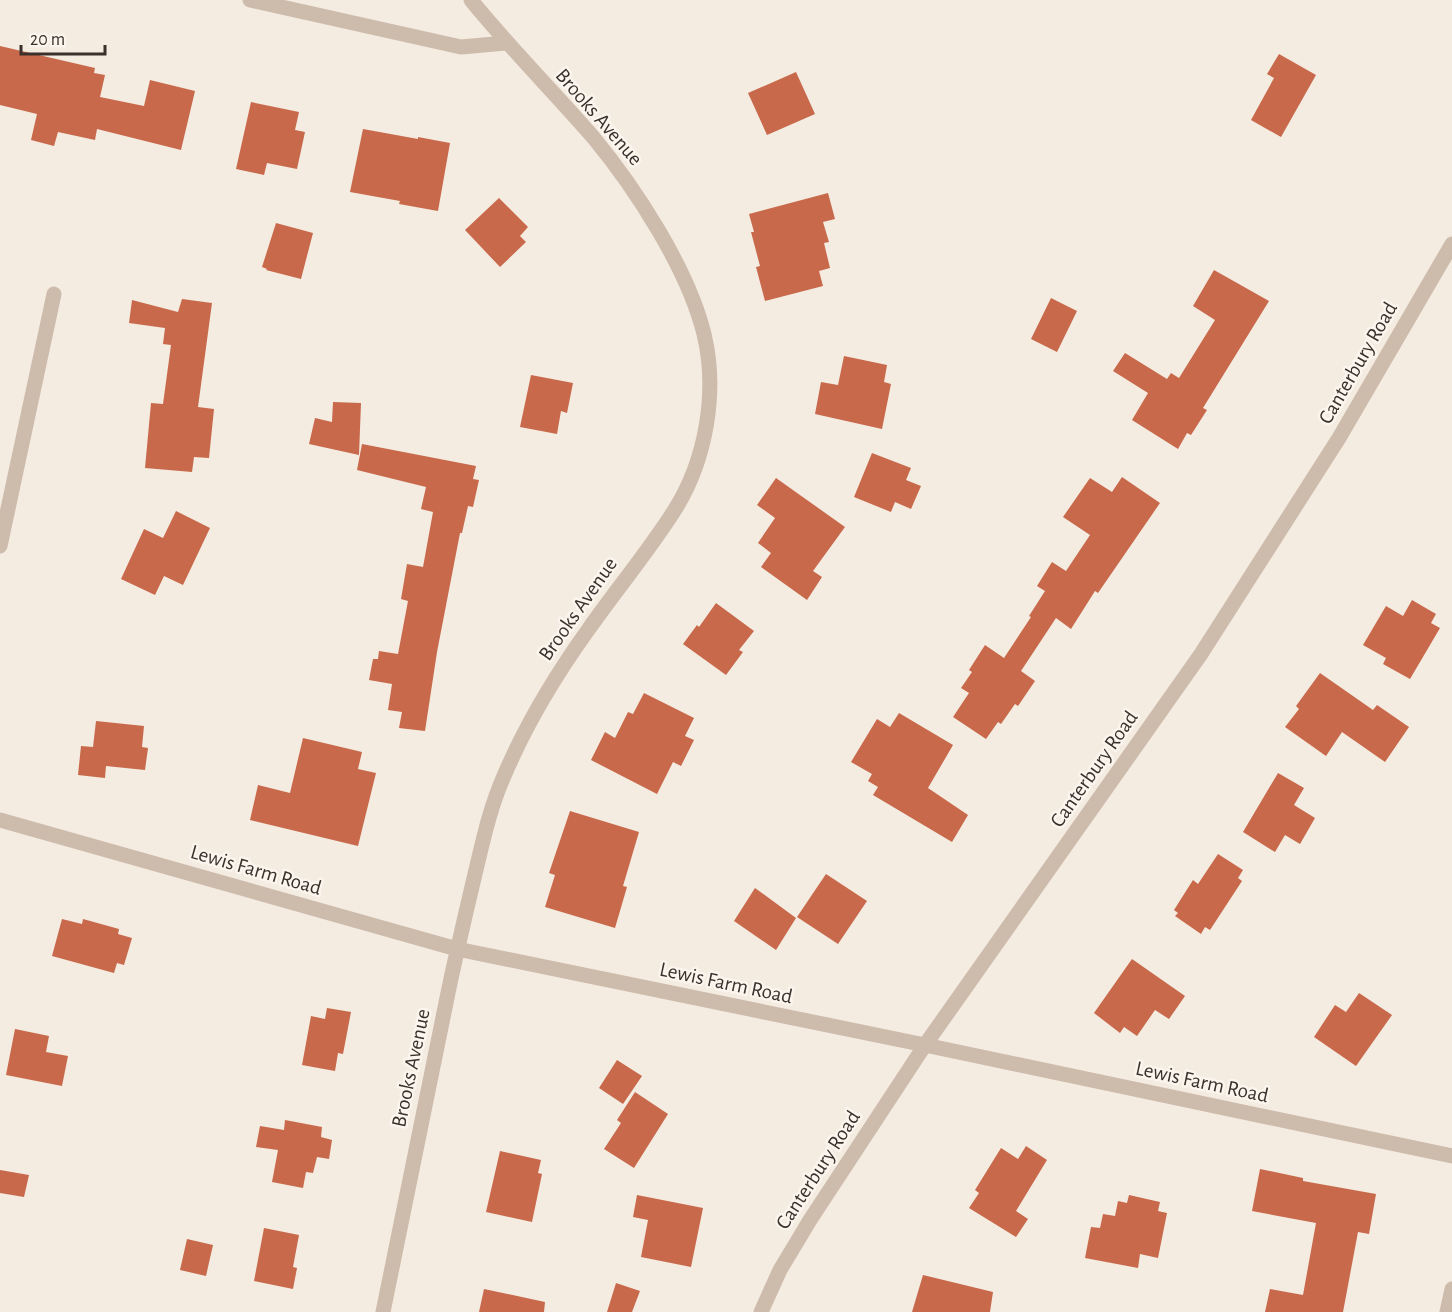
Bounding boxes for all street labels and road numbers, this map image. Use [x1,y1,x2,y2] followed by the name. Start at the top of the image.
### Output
[552,65,646,169] street label: Brooks Avenue
[1315,298,1401,427] street label: Canterbury Road
[535,554,621,664] street label: Brooks Avenue
[1046,707,1142,831] street label: Canterbury Road
[188,841,324,899] street label: Lewis Farm Road
[658,959,795,1007] street label: Lewis Farm Road
[388,1007,434,1129] street label: Brooks Avenue
[1134,1058,1271,1106] street label: Lewis Farm Road
[772,1107,864,1233] street label: Canterbury Road

